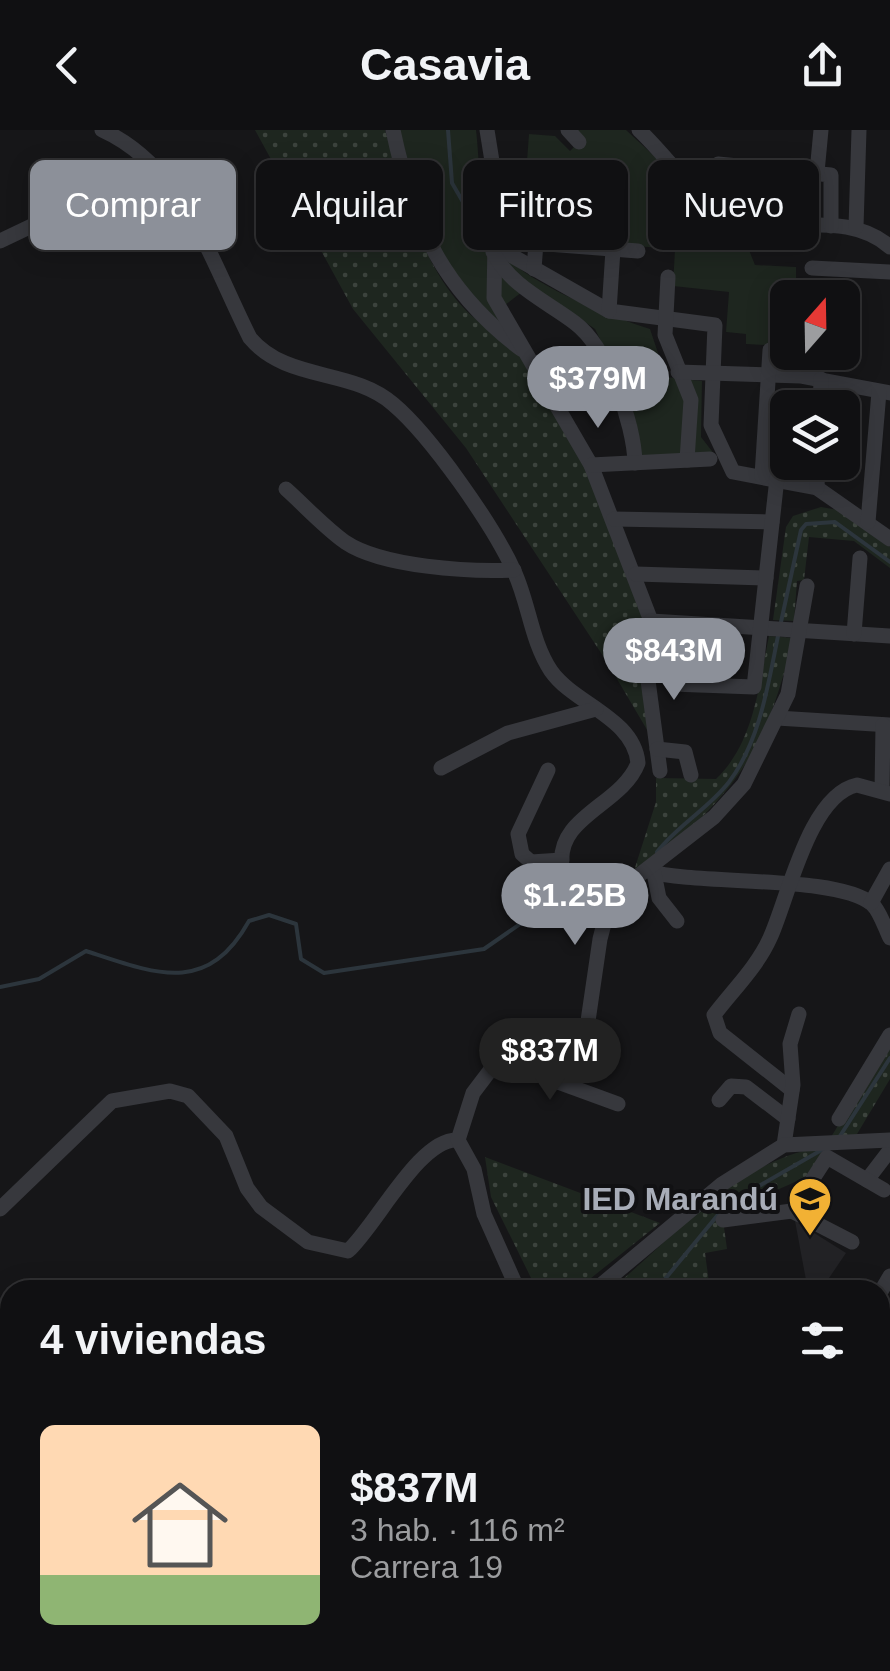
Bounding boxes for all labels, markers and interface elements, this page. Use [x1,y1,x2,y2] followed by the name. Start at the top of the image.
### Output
[40,38,95,93] icon: back
[795,38,850,93] icon: share
[360,39,530,90] text: Casavia
[30,160,236,250] chip: Comprar
[256,160,443,250] chip: Alquilar
[463,160,628,250] chip: Filtros
[648,160,819,250] chip: Nuevo
[770,280,860,370] north arrow
[770,280,860,480] map controls
[528,346,668,431] pin: $379M
[549,360,647,396] text: $379M
[770,390,860,480] button: layers
[604,618,744,703] pin: $843M
[625,632,723,668] text: $843M
[494,863,656,948] pin: $1.25B
[523,877,627,913] text: $1.25B
[480,1018,620,1103] pin: $837M
[501,1032,599,1068] text: $837M
[787,1176,833,1237] school or university icon: IED Marandú
[582,1181,778,1217] place label: IED Marandú
[795,1313,850,1368] icon: filters
[40,1316,266,1363] text: 4 viviendas
[350,1464,478,1511] text: $837M
[120,1465,240,1585] icon: home
[350,1512,565,1548] text: 3 hab. · 116 m²
[350,1549,503,1585] text: Carrera 19

